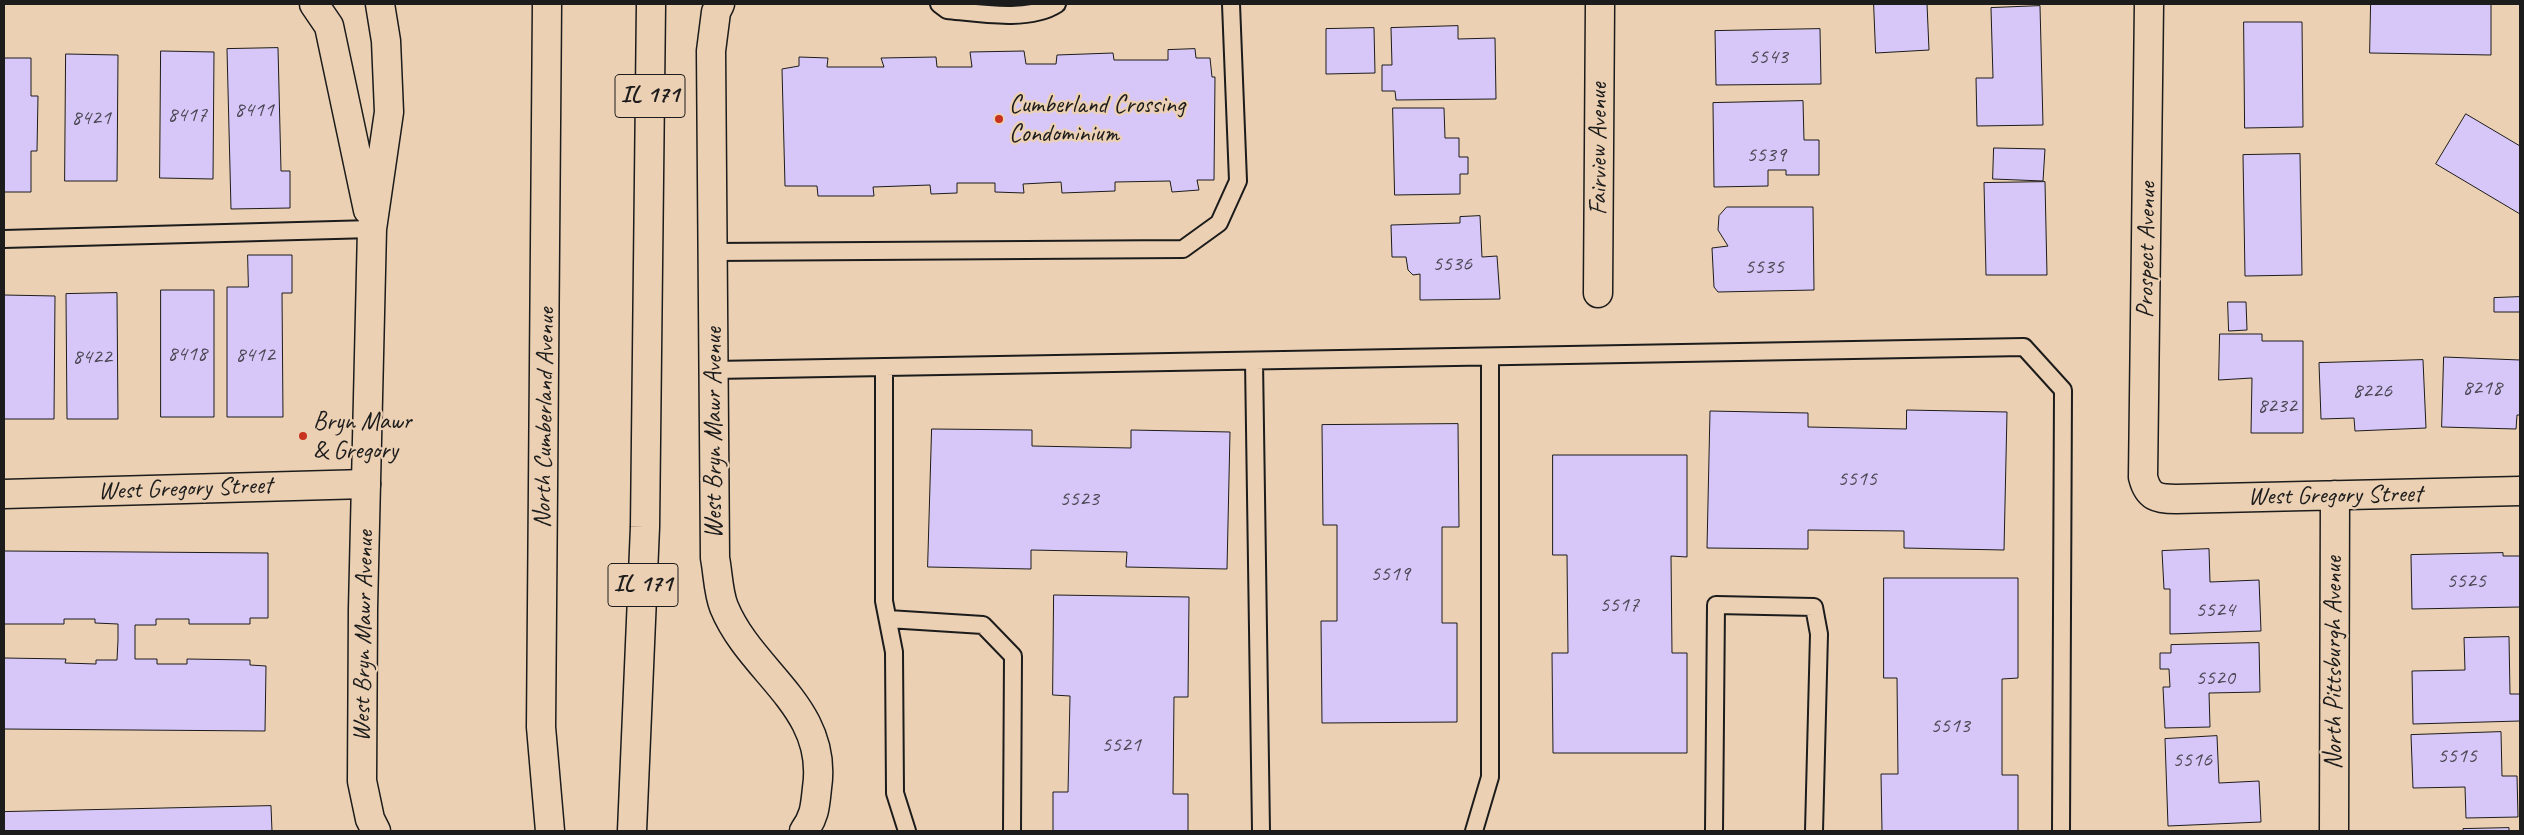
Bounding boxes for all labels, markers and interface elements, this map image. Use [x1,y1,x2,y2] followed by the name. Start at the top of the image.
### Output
[1748,44,1788,70] house number: 5543
[615,74,685,118] road number: IL 171
[1584,83,1614,215] street label: Fairview Avenue
[1009,90,1185,149] place label: Cumberland Crossing Condominium
[234,97,274,123] house number: 8411
[167,102,207,128] house number: 8417
[71,105,111,131] house number: 8421
[993,113,1005,125] marker: Cumberland Crossing Condominium
[1746,142,1786,168] house number: 5539
[2131,182,2163,318] street label: Prospect Avenue
[1432,251,1472,277] house number: 5536
[1744,254,1784,280] house number: 5535
[528,308,562,528] street label: North Cumberland Avenue
[699,327,729,539] street label: West Bryn Mawr Avenue
[167,341,207,367] house number: 8418
[235,342,275,368] house number: 8412
[72,344,112,370] house number: 8422
[2462,375,2502,401] house number: 8218
[2352,378,2392,404] house number: 8226
[2257,393,2297,419] house number: 8232
[313,407,411,466] place label: Bryn Mawr & Gregory
[297,430,309,442] marker: Bryn Mawr & Gregory
[1837,466,1877,492] house number: 5515
[97,471,273,507] street label: West Gregory Street
[2248,479,2422,513] street label: West Gregory Street
[1059,486,1099,512] house number: 5523
[347,530,381,742] street label: West Bryn Mawr Avenue
[2319,556,2349,770] street label: North Pittsburgh Avenue
[1370,561,1410,587] house number: 5519
[608,564,678,606] road number: IL 171
[2446,568,2486,594] house number: 5525
[1599,592,1639,618] house number: 5517
[2195,597,2235,623] house number: 5524
[2195,665,2235,691] house number: 5520
[1930,713,1970,739] house number: 5513
[1101,732,1141,758] house number: 5521
[2437,743,2477,769] house number: 5515
[2172,747,2212,773] house number: 5516

